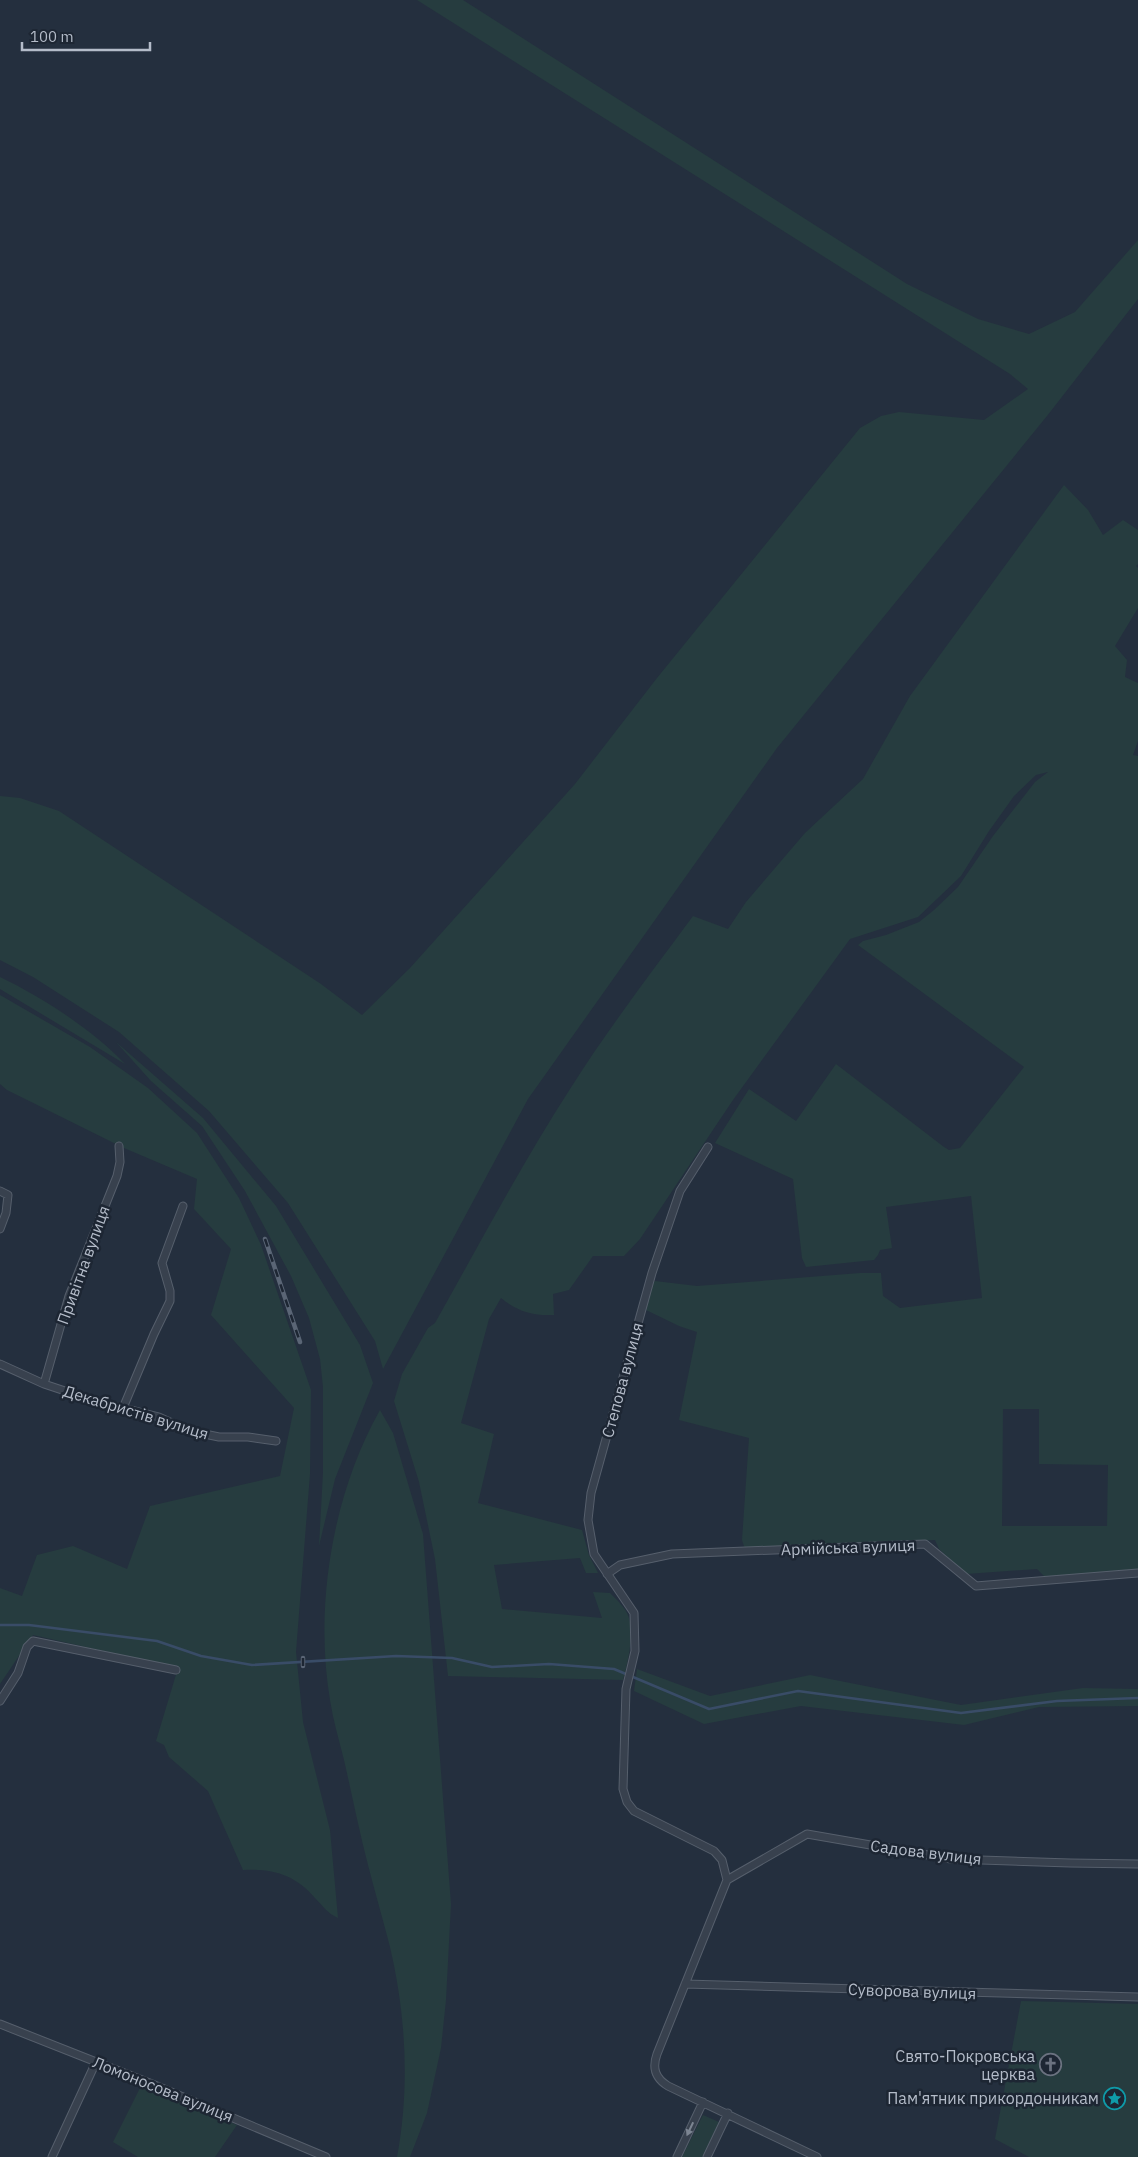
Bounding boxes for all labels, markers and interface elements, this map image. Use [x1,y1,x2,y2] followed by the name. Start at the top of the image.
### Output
[22,20,150,52] scale bar
[30,27,74,46] text: 100 m
[52,1203,114,1327] street label: Привітна вулиця
[597,1320,647,1440] street label: Степова вулиця
[61,1380,211,1444] street label: Декабристів вулиця
[780,1535,916,1559] street label: Армійська вулиця
[869,1835,983,1869] street label: Садова вулиця
[848,1979,976,2003] street label: Суворова вулиця
[895,2046,1035,2084] place label: Свято-Покровська церква
[90,2052,236,2126] street label: Ломоносова вулиця
[1039,2053,1063,2077] church icon: Свято-Покровська церква
[1103,2086,1127,2110] place icon: Пам'ятник прикордонникам
[887,2088,1099,2108] place label: Пам'ятник прикордонникам
[686,2122,694,2137] one-way arrow

